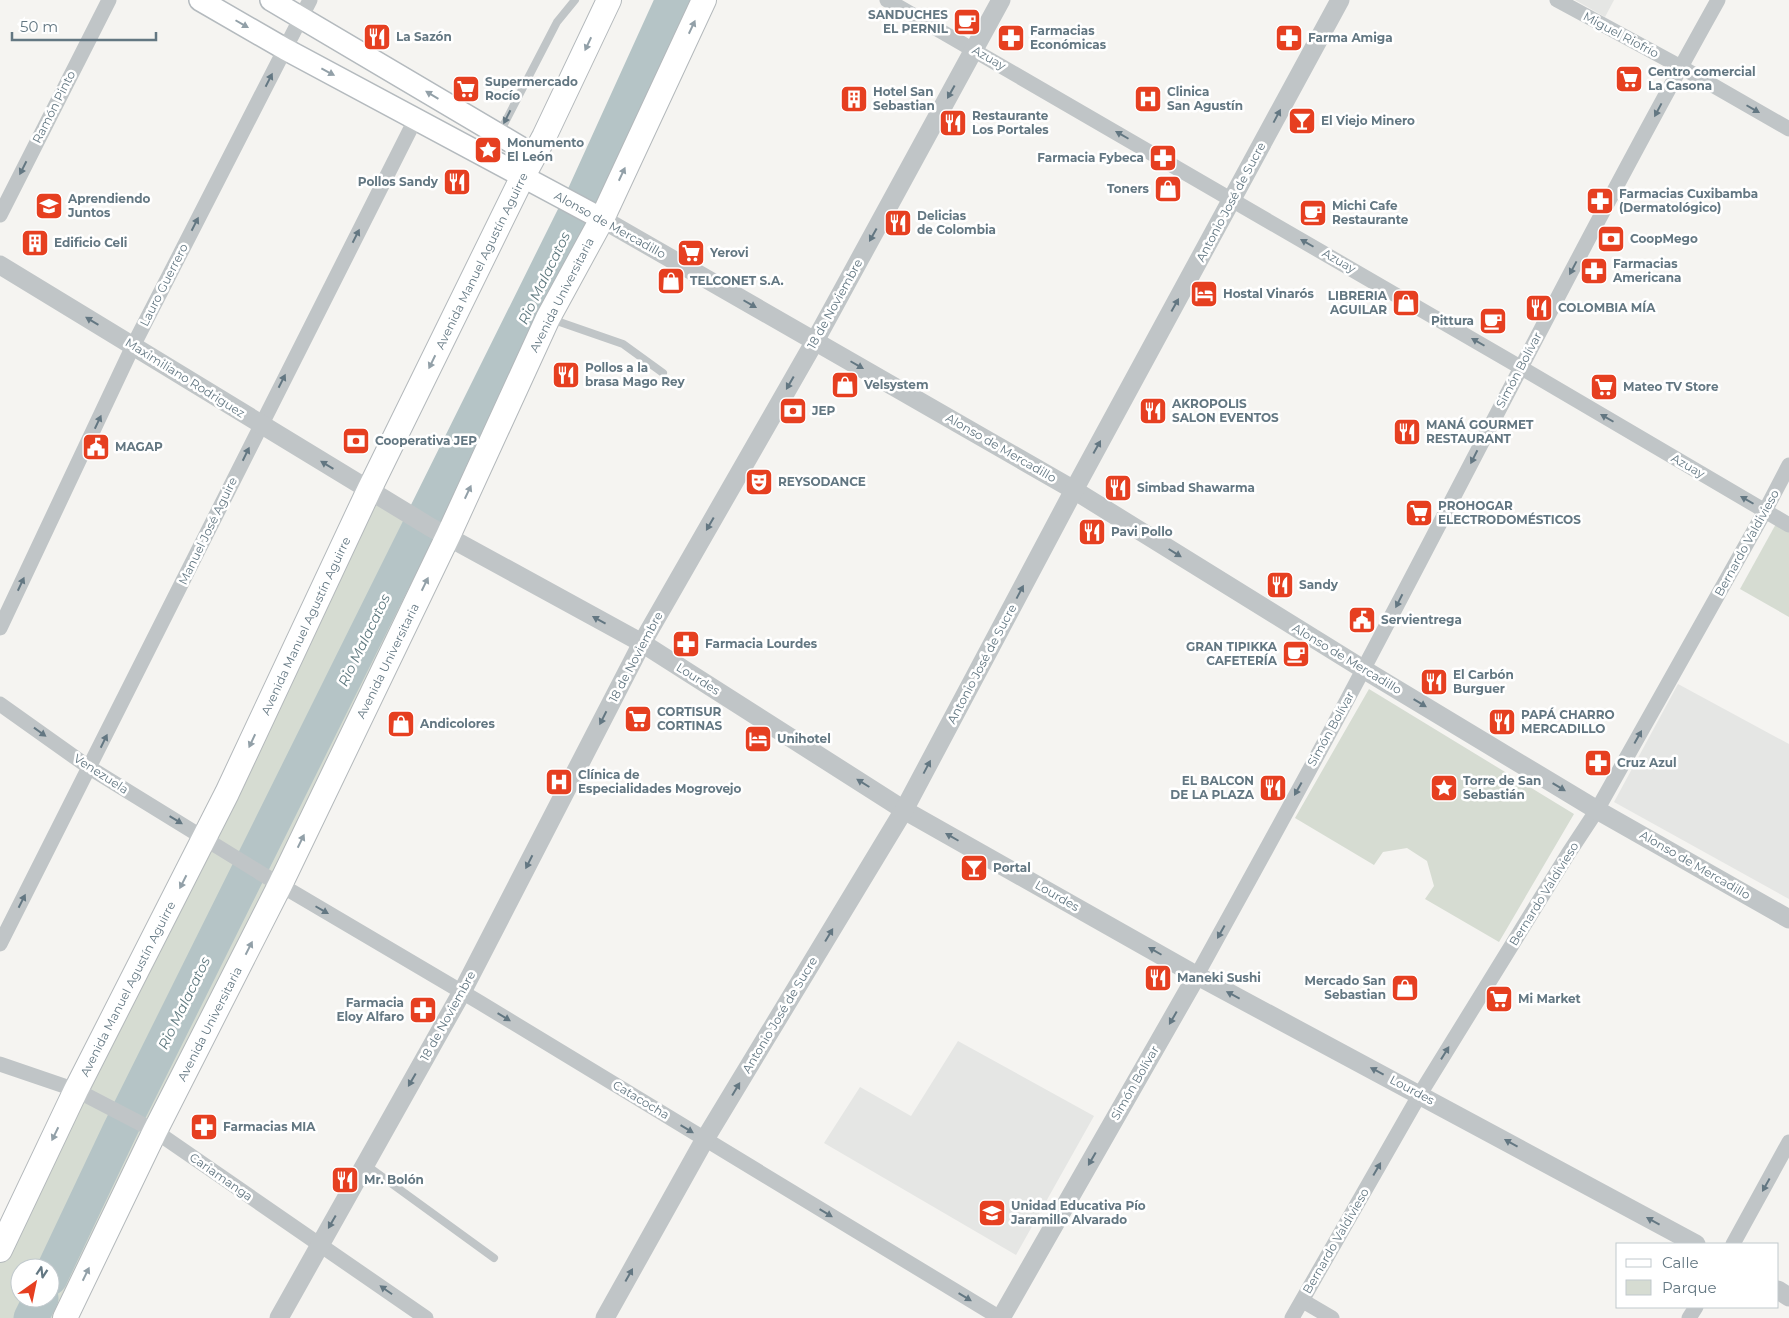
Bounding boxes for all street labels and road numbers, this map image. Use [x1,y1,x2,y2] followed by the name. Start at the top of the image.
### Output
[1581,8,1662,61] street label: Miguel Riofrío
[970,42,1009,73] street label: Azuay
[29,68,78,146] street label: Ramón Pinto
[1193,139,1268,264] street label: Antonio José de Sucre
[432,170,531,352] street label: Avenida Manuel Agustín Aguirre
[552,188,669,261] street label: Alonso de Mercadillo
[526,235,597,355] street label: Avenida Universitaria
[136,241,191,329] street label: Lauro Guerrero
[1320,245,1359,276] street label: Azuay
[804,256,865,351] street label: 18 de Noviembre
[1492,329,1545,410] street label: Simón Bolívar
[123,335,248,421] street label: Maximiliano Rodriguez
[943,410,1059,485] street label: Alonso de Mercadillo
[1669,450,1708,481] street label: Azuay
[175,474,240,587] street label: Manuel José Aguire
[1711,487,1782,599] street label: Bernardo Valdivieso
[258,534,353,717] street label: Avenida Manuel Agustín Aguirre
[353,601,422,721] street label: Avenida Universitaria
[944,601,1019,726] street label: Antonio José de Sucre
[605,609,666,705] street label: 18 de Noviembre
[1290,620,1405,697] street label: Alonso de Mercadillo
[674,659,723,698] street label: Lourdes
[1304,689,1357,769] street label: Simón Bolívar
[71,750,131,797] street label: Venezuela
[1637,827,1753,902] street label: Alonso de Mercadillo
[1506,839,1582,948] street label: Bernardo Valdivieso
[1033,877,1082,914] street label: Lourdes
[77,899,178,1079] street label: Avenida Manuel Agustín Aguirre
[739,954,820,1076] street label: Antonio José de Sucre
[174,964,245,1084] street label: Avenida Universitaria
[417,968,478,1063] street label: 18 de Noviembre
[1107,1043,1162,1123] street label: Simón Bolívar
[1387,1072,1437,1108] street label: Lourdes
[610,1077,672,1122] street label: Catacocha
[187,1149,256,1204] street label: Cariamanga
[1299,1185,1372,1296] street label: Bernardo Valdivieso

